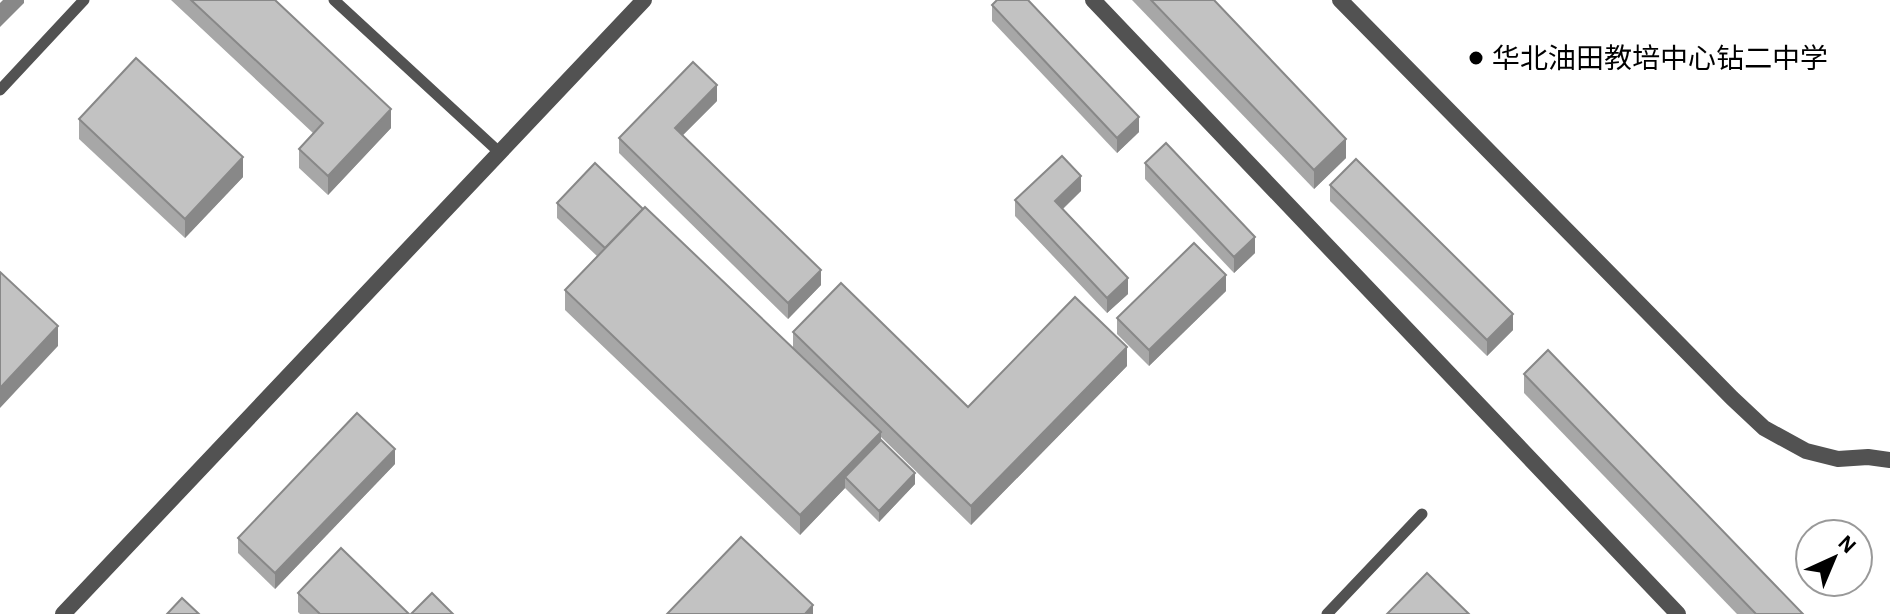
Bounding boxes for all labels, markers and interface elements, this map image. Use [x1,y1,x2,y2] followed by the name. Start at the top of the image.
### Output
[1492,44,1828,74] place label: 华北油田教培中心钻二中学
[1467,49,1485,67] marker: 华北油田教培中心钻二中学
[1794,518,1874,598] north arrow
[1834,531,1860,558] text: N

